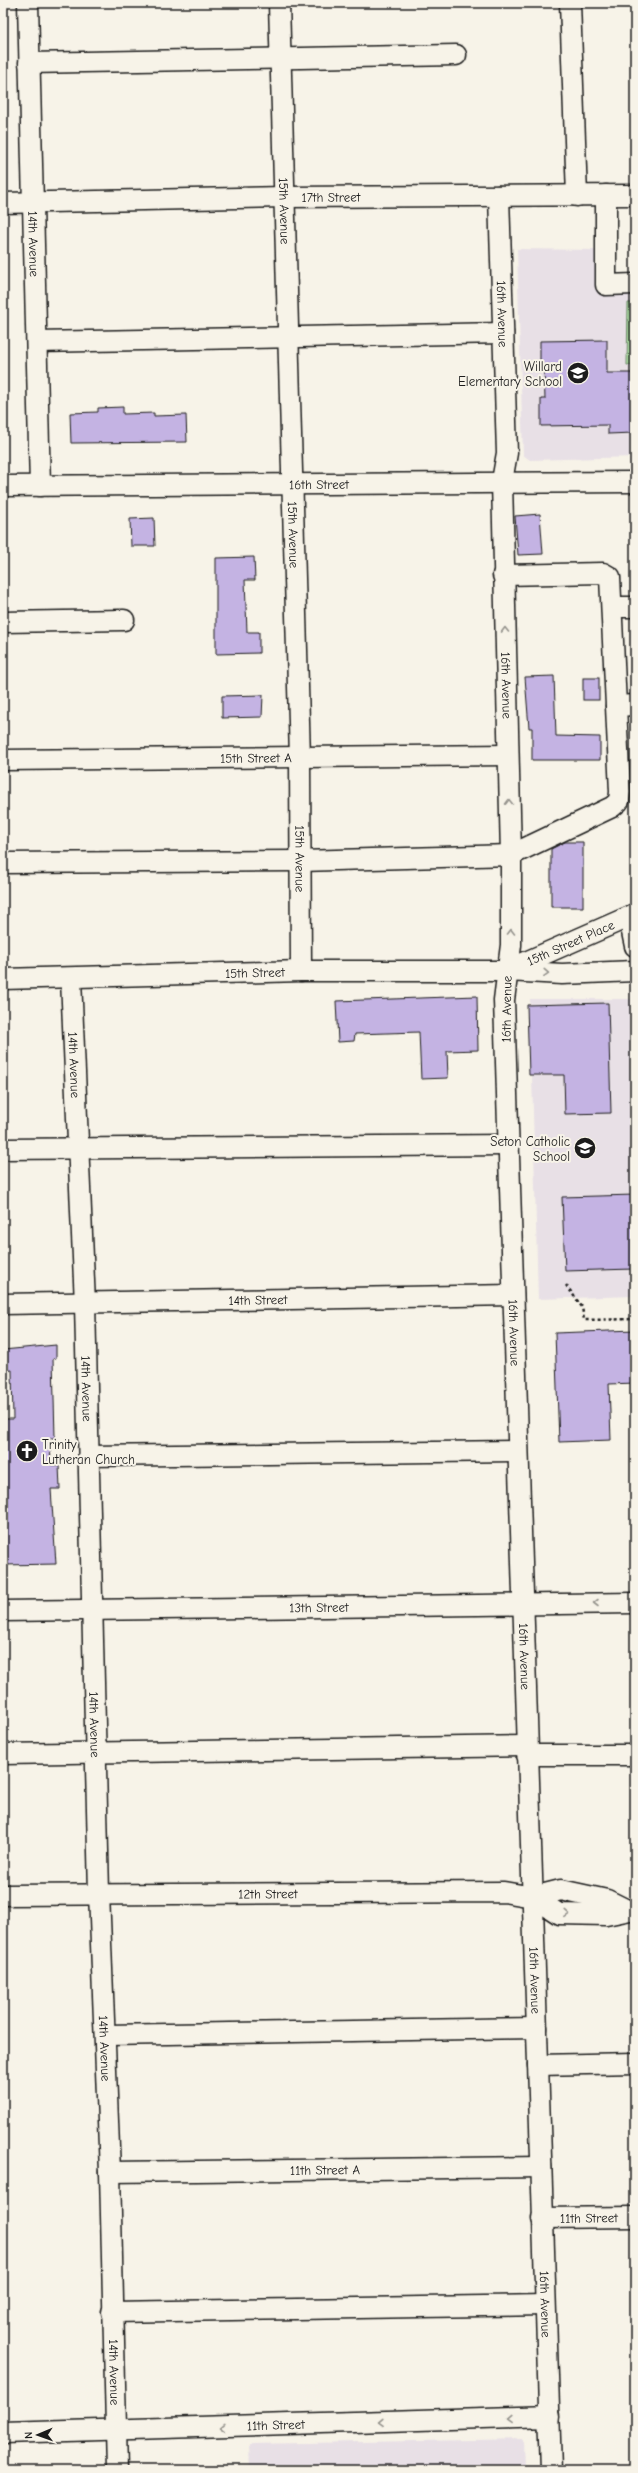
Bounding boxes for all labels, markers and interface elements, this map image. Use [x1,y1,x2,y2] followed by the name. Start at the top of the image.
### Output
[276,177,293,245] street label: 15th Avenue
[301,190,362,205] street label: 17th Street
[25,211,42,278] street label: 14th Avenue
[494,280,511,348] street label: 16th Avenue
[458,359,562,389] place label: Willard Elementary School
[565,360,591,386] school or university icon: Willard Elementary School
[289,477,350,492] street label: 16th Street
[285,501,302,569] street label: 15th Avenue
[501,627,509,633] one-way arrow
[498,652,515,719] street label: 16th Avenue
[220,750,292,766] street label: 15th Street A
[505,799,513,805] one-way arrow
[292,825,308,893] street label: 15th Avenue
[525,917,617,969] street label: 15th Street Place
[507,929,515,935] one-way arrow
[225,964,286,981] street label: 15th Street
[543,969,549,977] one-way arrow
[498,975,515,1043] street label: 16th Avenue
[65,1032,83,1099] street label: 14th Avenue
[490,1134,570,1164] place label: Seton Catholic School
[572,1135,598,1161] school or university icon: Seton Catholic School
[228,1292,289,1308] street label: 14th Street
[506,1299,523,1367] street label: 16th Avenue
[78,1355,95,1422] street label: 14th Avenue
[42,1437,135,1467] place label: Trinity Lutheran Church
[14,1438,40,1464] church icon: Trinity Lutheran Church
[593,1599,599,1607] one-way arrow
[289,1600,350,1615] street label: 13th Street
[516,1623,533,1691] street label: 16th Avenue
[86,1691,103,1758] street label: 14th Avenue
[238,1886,299,1902] street label: 12th Street
[564,1910,570,1918] one-way arrow
[526,1947,543,2015] street label: 16th Avenue
[96,2015,113,2082] street label: 14th Avenue
[290,2162,360,2178] street label: 11th Street A
[560,2210,619,2226] street label: 11th Street
[537,2271,554,2338] street label: 16th Avenue
[106,2339,122,2406] street label: 14th Avenue
[508,2413,514,2422] one-way arrow
[18,2415,58,2455] north arrow
[247,2417,306,2433] street label: 11th Street
[378,2417,384,2426] one-way arrow
[220,2423,226,2431] one-way arrow
[22,2432,35,2439] text: N

